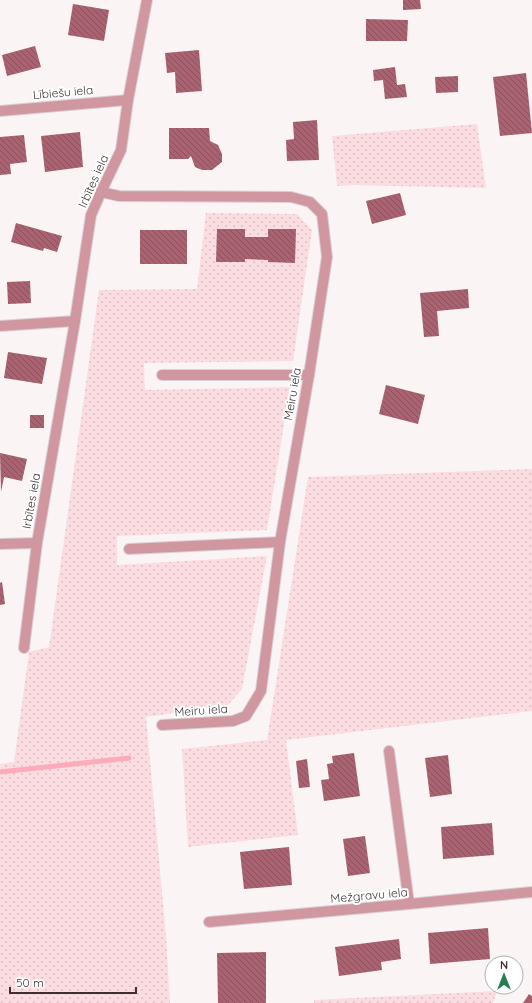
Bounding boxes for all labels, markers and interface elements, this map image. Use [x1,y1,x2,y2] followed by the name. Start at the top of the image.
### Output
[32,82,94,102] street label: Lībiešu iela
[75,152,111,210] street label: Irbītes iela
[280,366,304,422] street label: Meiru iela
[19,472,43,530] street label: Irbītes iela
[174,701,228,719] street label: Meiru iela
[330,884,408,906] street label: Mežgravu iela
[484,955,524,995] north arrow
[500,958,508,972] text: N
[10,969,136,995] scale bar
[16,975,44,990] text: 50 m

